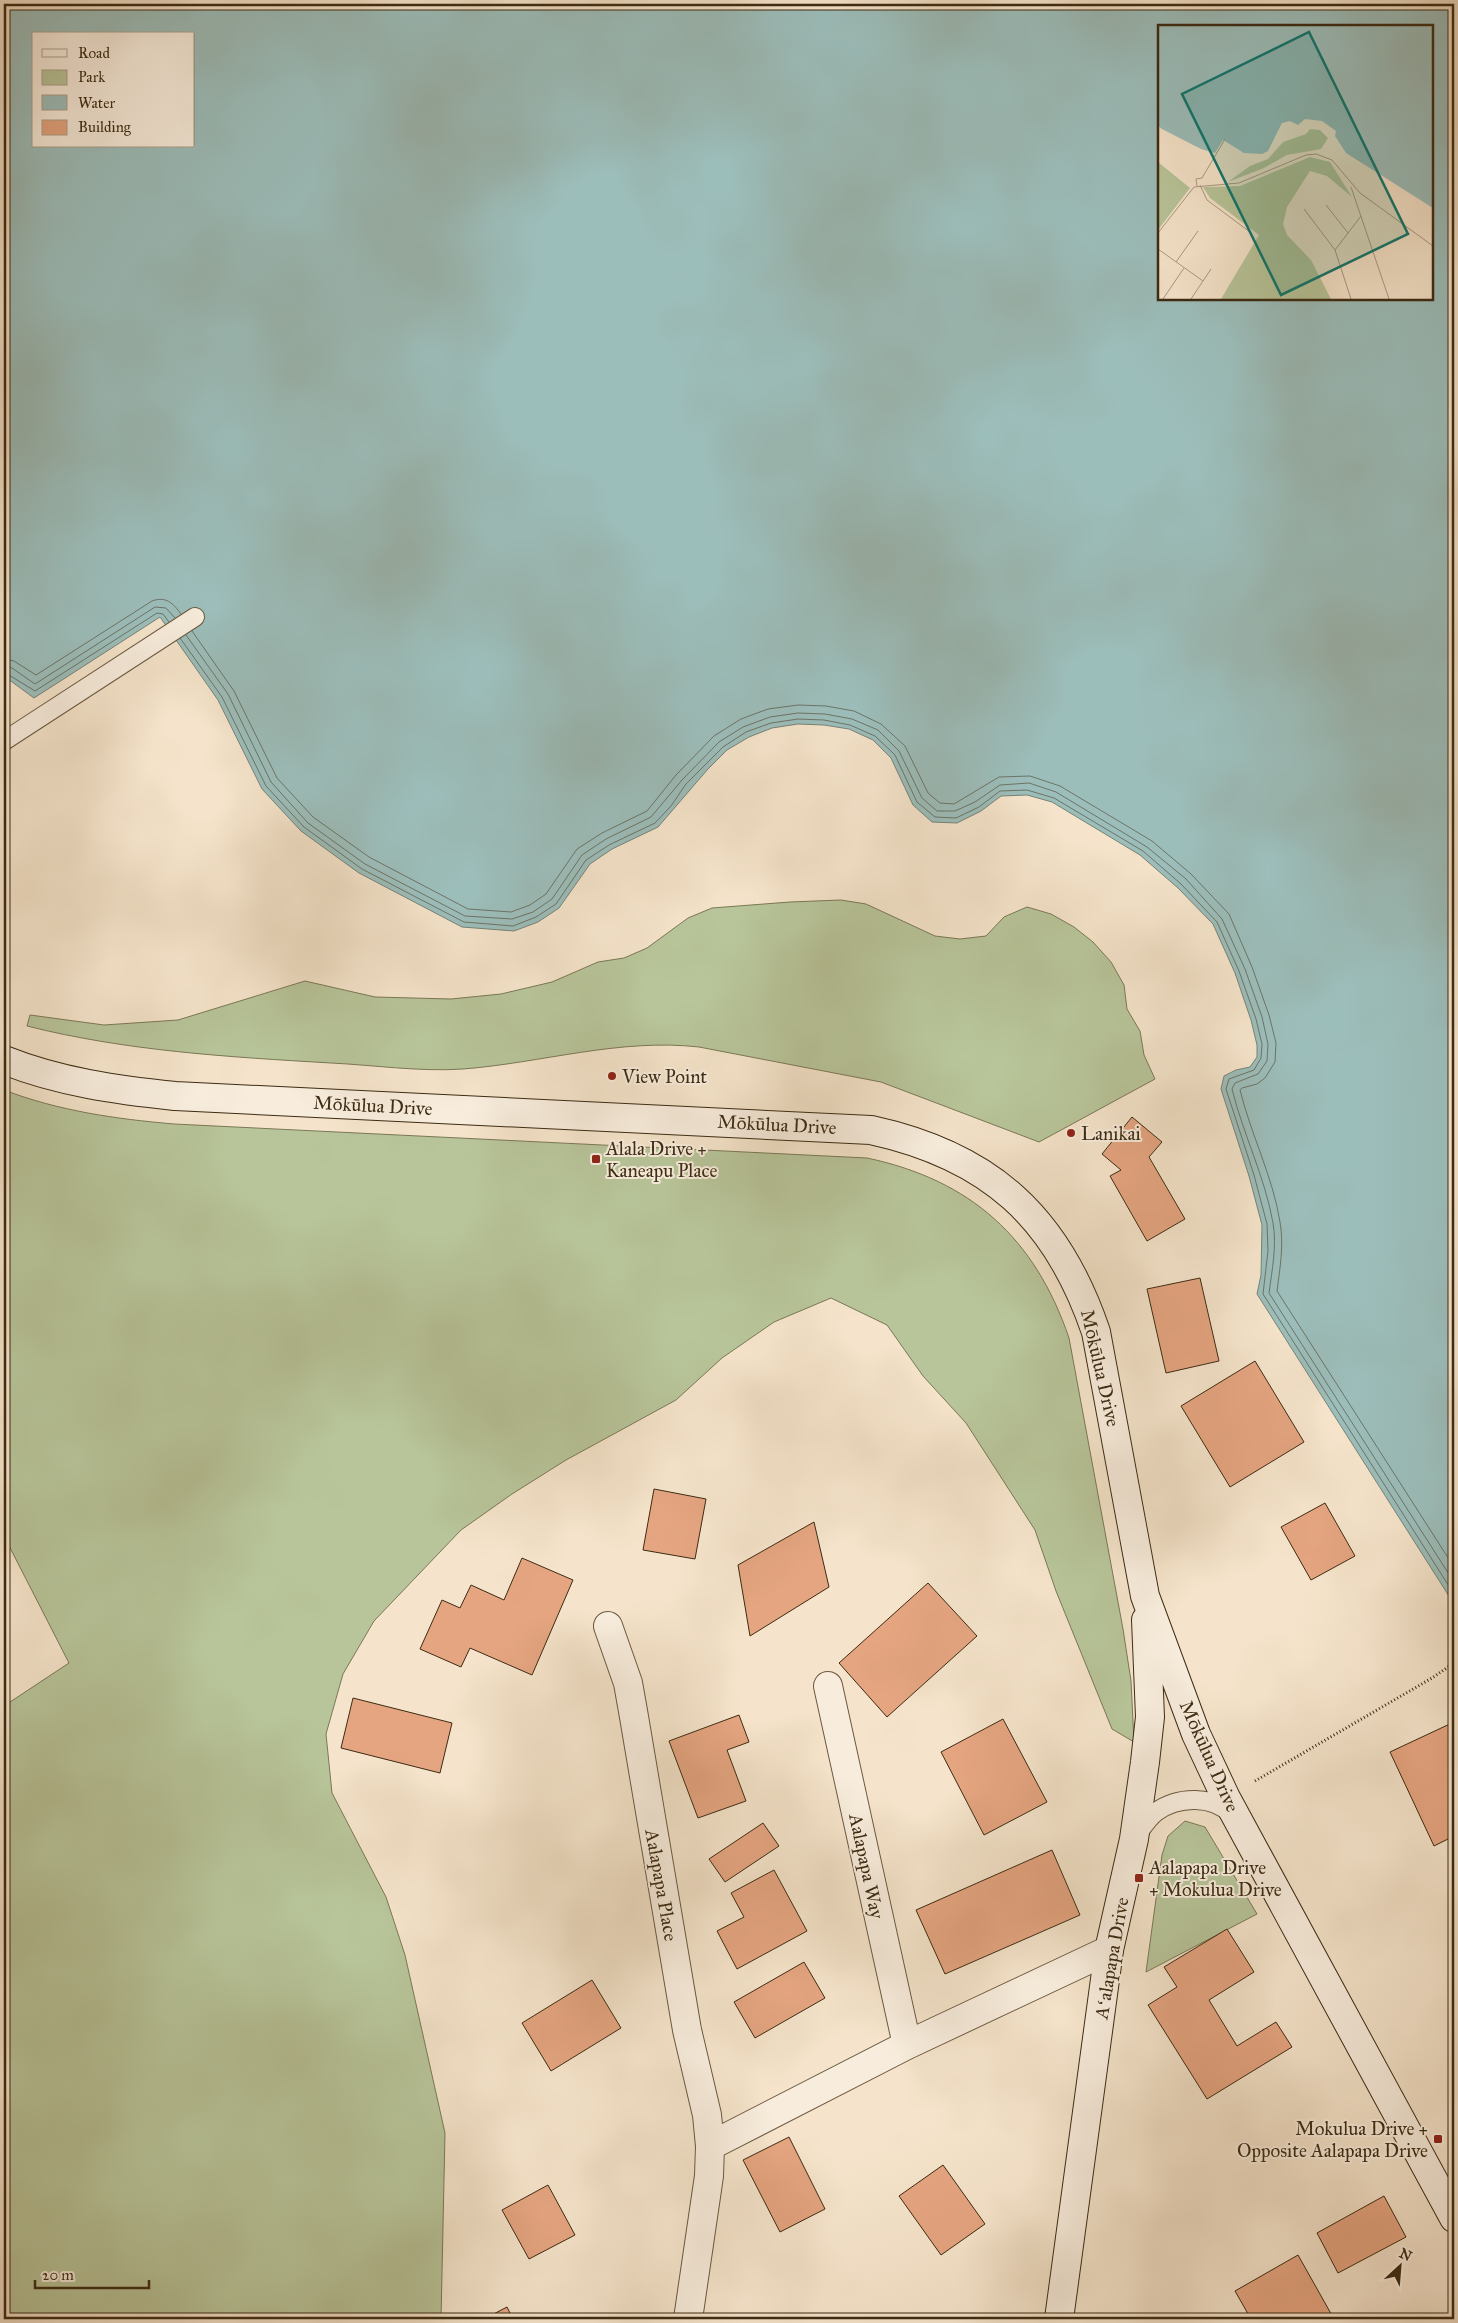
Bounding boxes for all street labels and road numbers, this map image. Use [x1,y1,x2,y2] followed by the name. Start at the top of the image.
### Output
[313,1091,433,1120] street label: Mōkūlua Drive
[717,1110,837,1139] street label: Mōkūlua Drive
[1076,1307,1125,1429] street label: Mōkūlua Drive
[1175,1697,1244,1816] street label: Mōkūlua Drive
[844,1810,889,1922] street label: Aalapapa Way
[640,1826,683,1943] street label: Aalapapa Place
[1089,1895,1134,2022] street label: Aʻalapapa Drive

